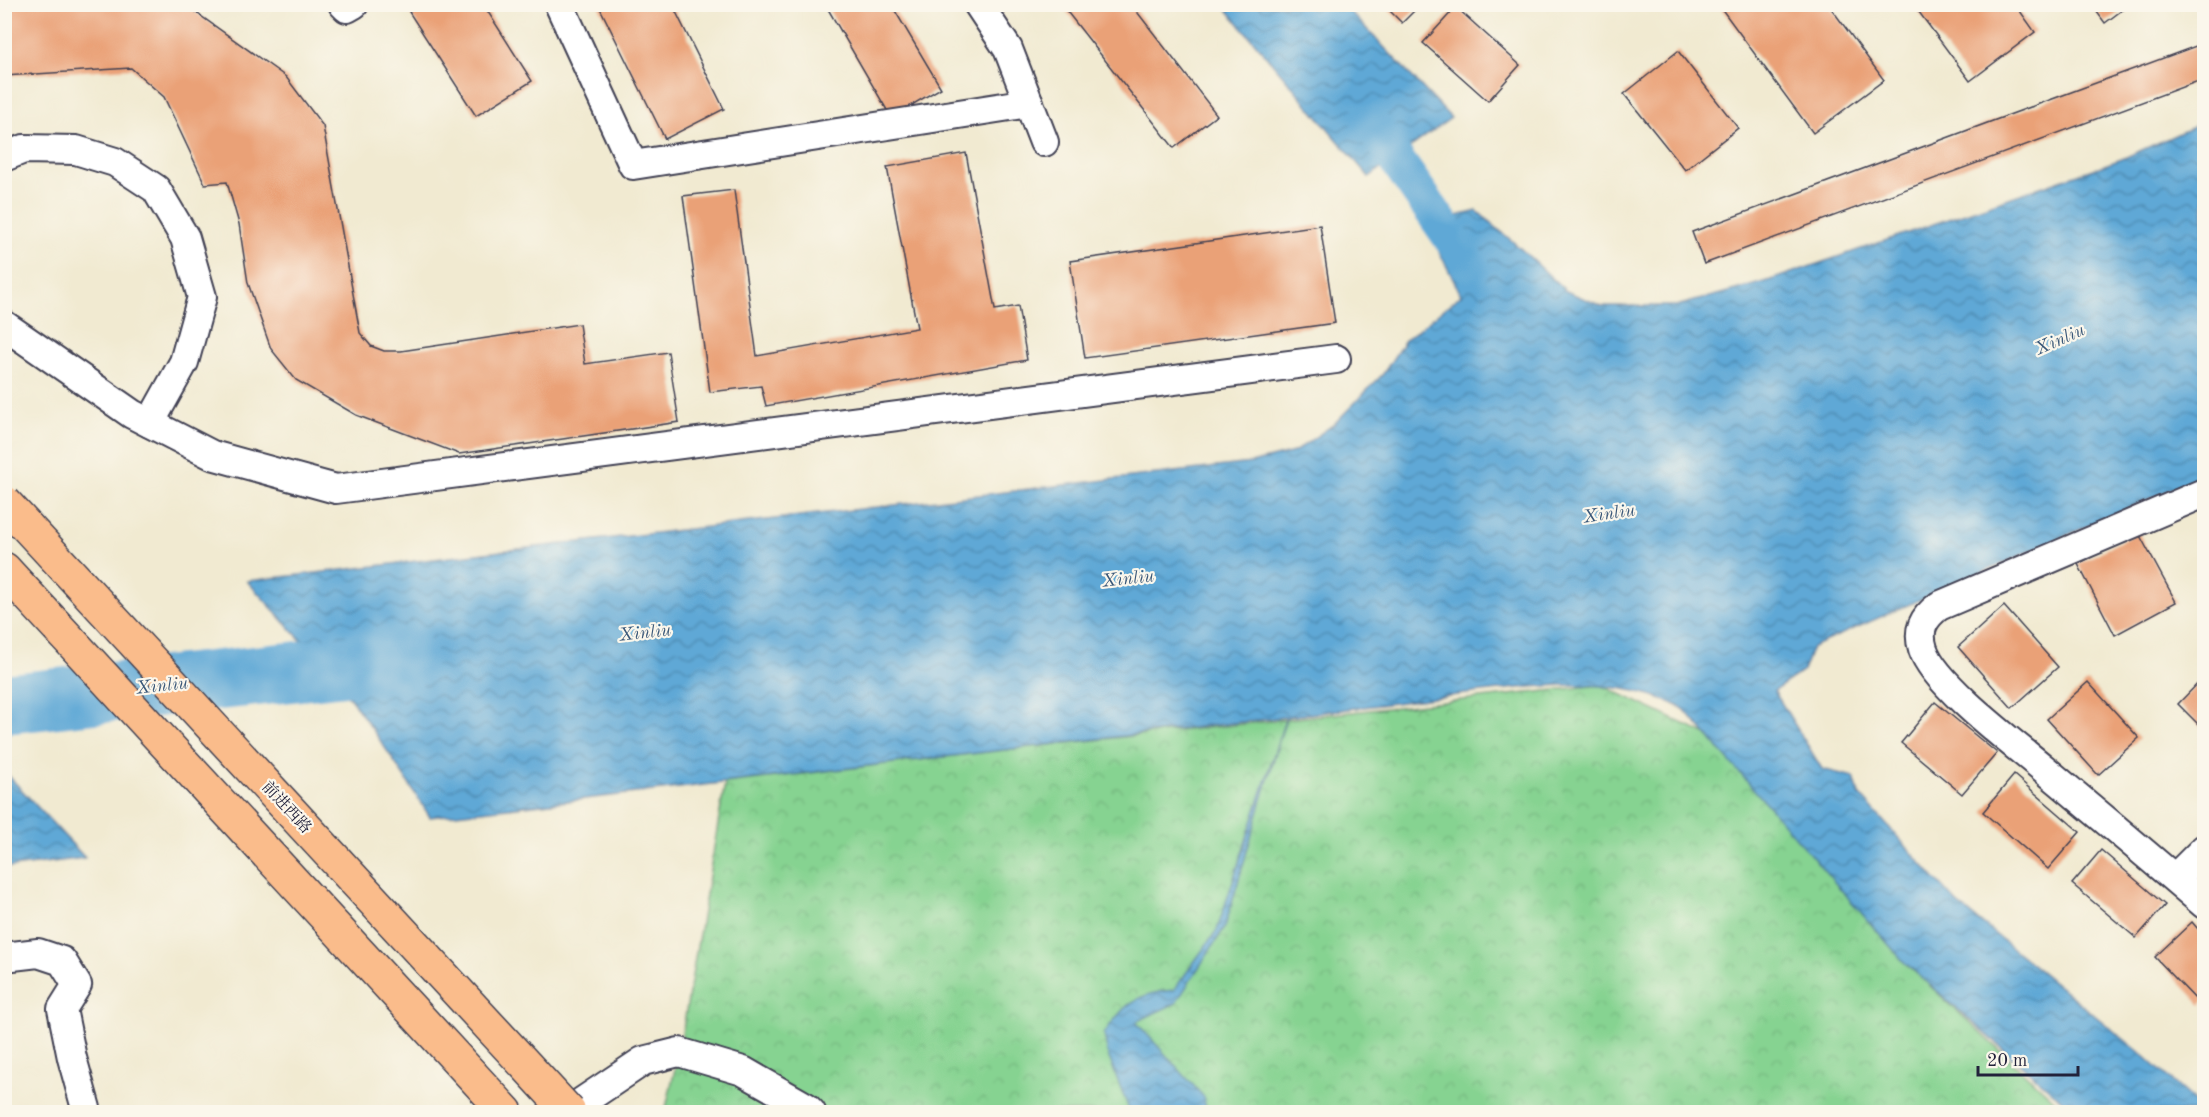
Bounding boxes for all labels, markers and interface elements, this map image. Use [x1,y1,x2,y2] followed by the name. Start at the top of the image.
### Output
[2032,321,2088,359] water label: Xinliu
[1582,501,1636,527] water label: Xinliu
[1101,567,1155,591] water label: Xinliu
[618,621,672,645] water label: Xinliu
[135,674,189,698] water label: Xinliu
[258,778,315,837] street label: 前进西路
[1978,1039,2078,1077] scale bar
[1987,1052,2027,1070] text: 20 m

